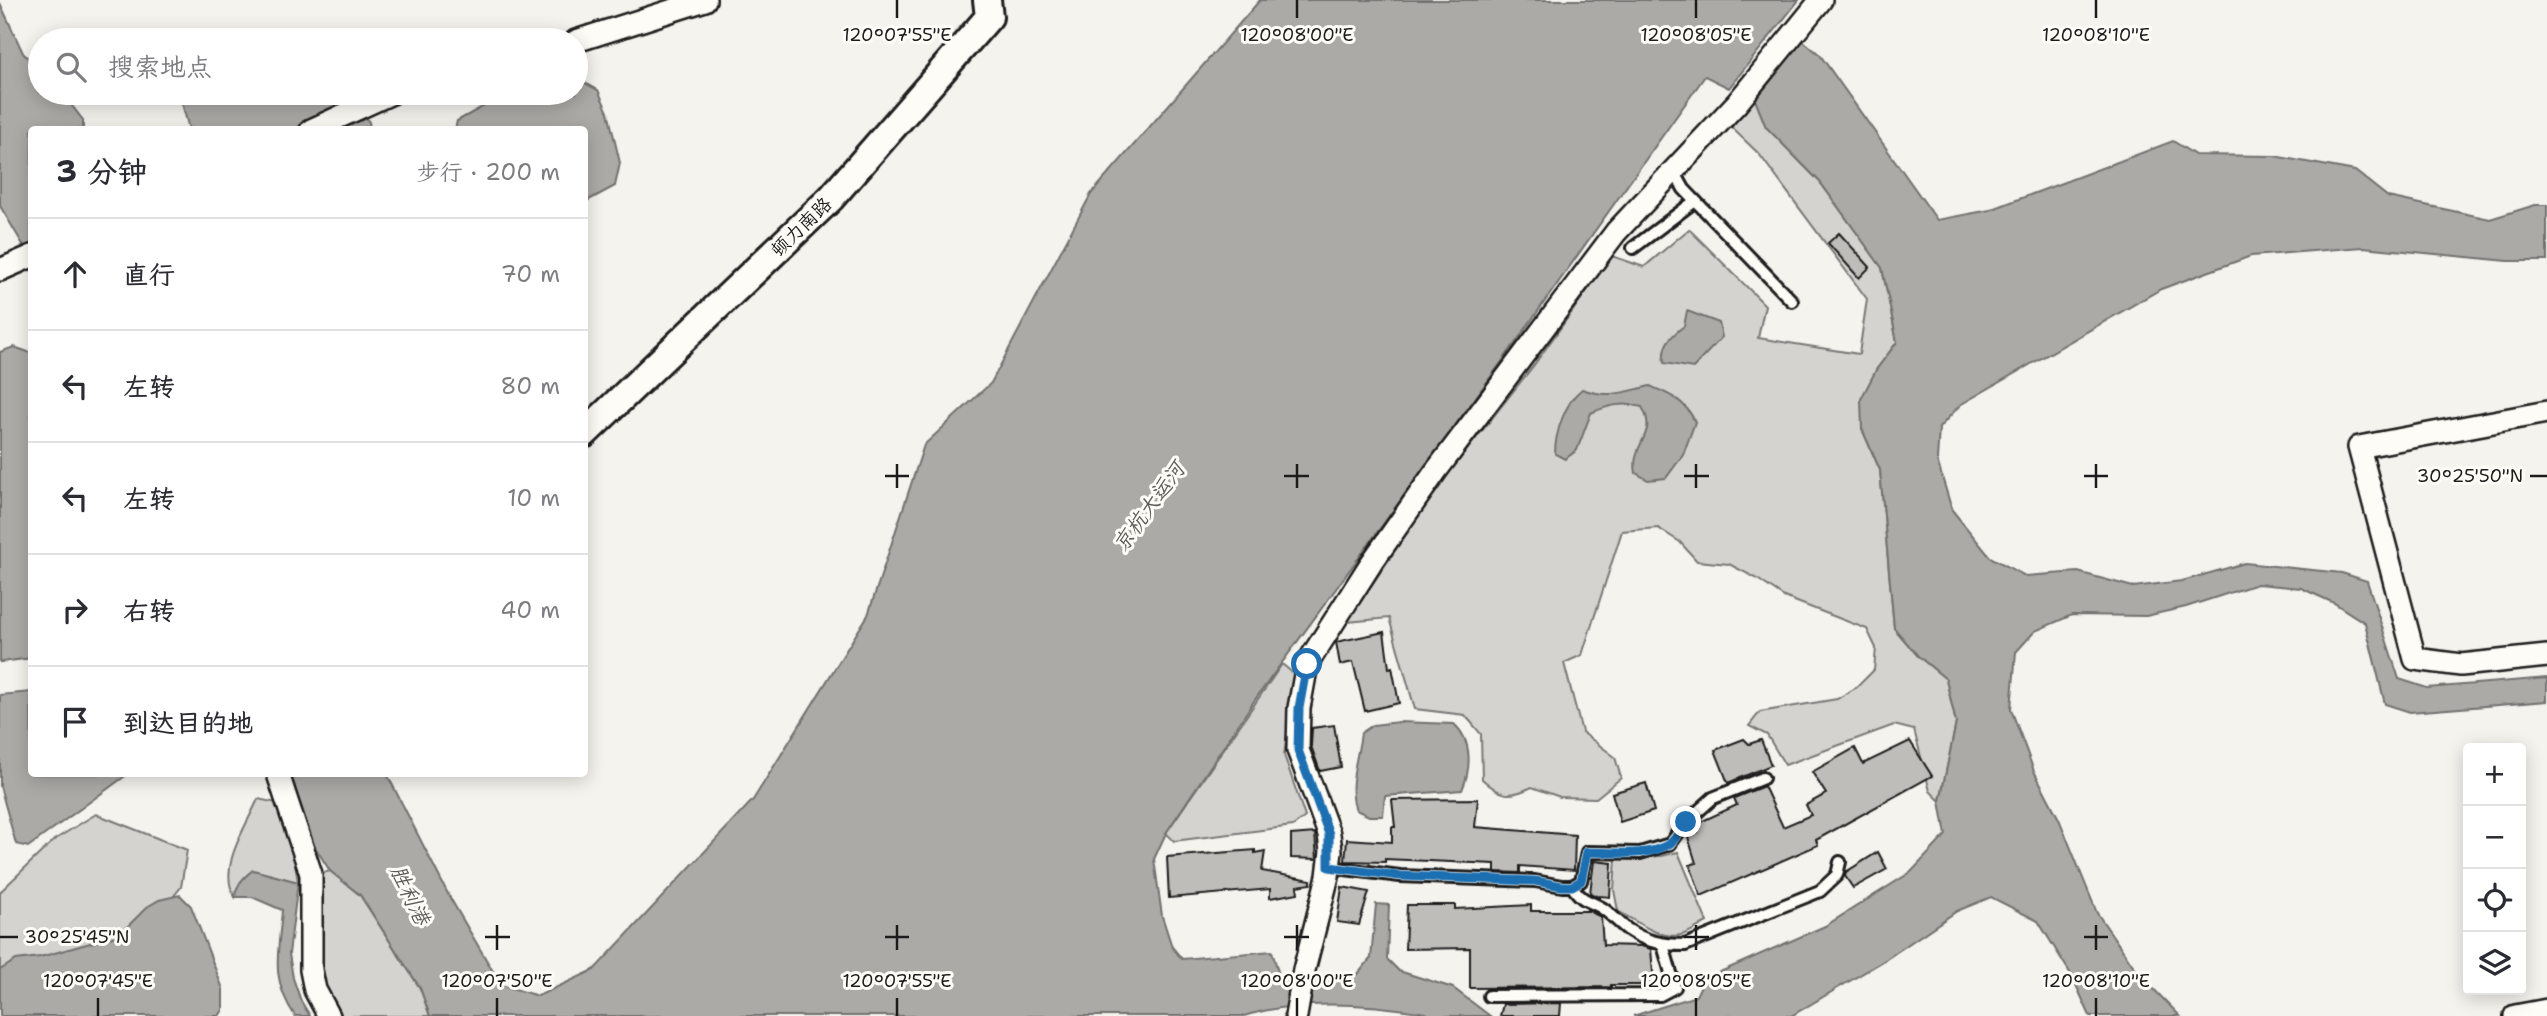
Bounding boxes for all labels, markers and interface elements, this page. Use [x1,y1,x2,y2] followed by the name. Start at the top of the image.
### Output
[843,23,952,47] text: 120°07'55"E
[1241,23,1353,47] text: 120°08'00"E
[1640,23,1752,47] text: 120°08'05"E
[2042,23,2150,47] text: 120°08'10"E
[28,28,588,105] search box
[52,48,90,86] icon: search
[108,49,212,84] text: 搜索地点
[56,151,147,192] text: 3 分钟
[417,157,560,187] text: 步行 · 200 m
[765,192,837,262] street label: 顿力南路
[56,255,94,293] icon: ahead
[123,257,175,292] text: 直行
[501,259,560,289] text: 70 m
[56,367,94,405] icon: left
[123,369,175,404] text: 左转
[501,371,560,401] text: 80 m
[1107,454,1193,558] water label: 京杭大运河
[2417,464,2523,488] text: 30°25'50"N
[56,479,94,517] icon: left
[123,481,175,516] text: 左转
[507,483,560,513] text: 10 m
[56,591,94,629] icon: right
[123,593,175,628] text: 右转
[500,595,560,625] text: 40 m
[1291,648,1322,679] route start
[56,703,94,741] icon: arrive
[123,705,253,740] text: 到达目的地
[2463,743,2526,995] map controls
[2463,743,2526,806] button: +
[1670,806,1701,837] route end
[2463,806,2526,869] button: −
[384,861,437,931] water label: 胜利港
[2463,869,2526,932] button: locate
[24,925,130,949] text: 30°25'45"N
[2463,932,2526,995] button: layers
[43,969,153,993] text: 120°07'45"E
[441,969,553,993] text: 120°07'50"E
[843,969,952,993] text: 120°07'55"E
[1241,969,1353,993] text: 120°08'00"E
[1640,969,1752,993] text: 120°08'05"E
[2042,969,2150,993] text: 120°08'10"E

